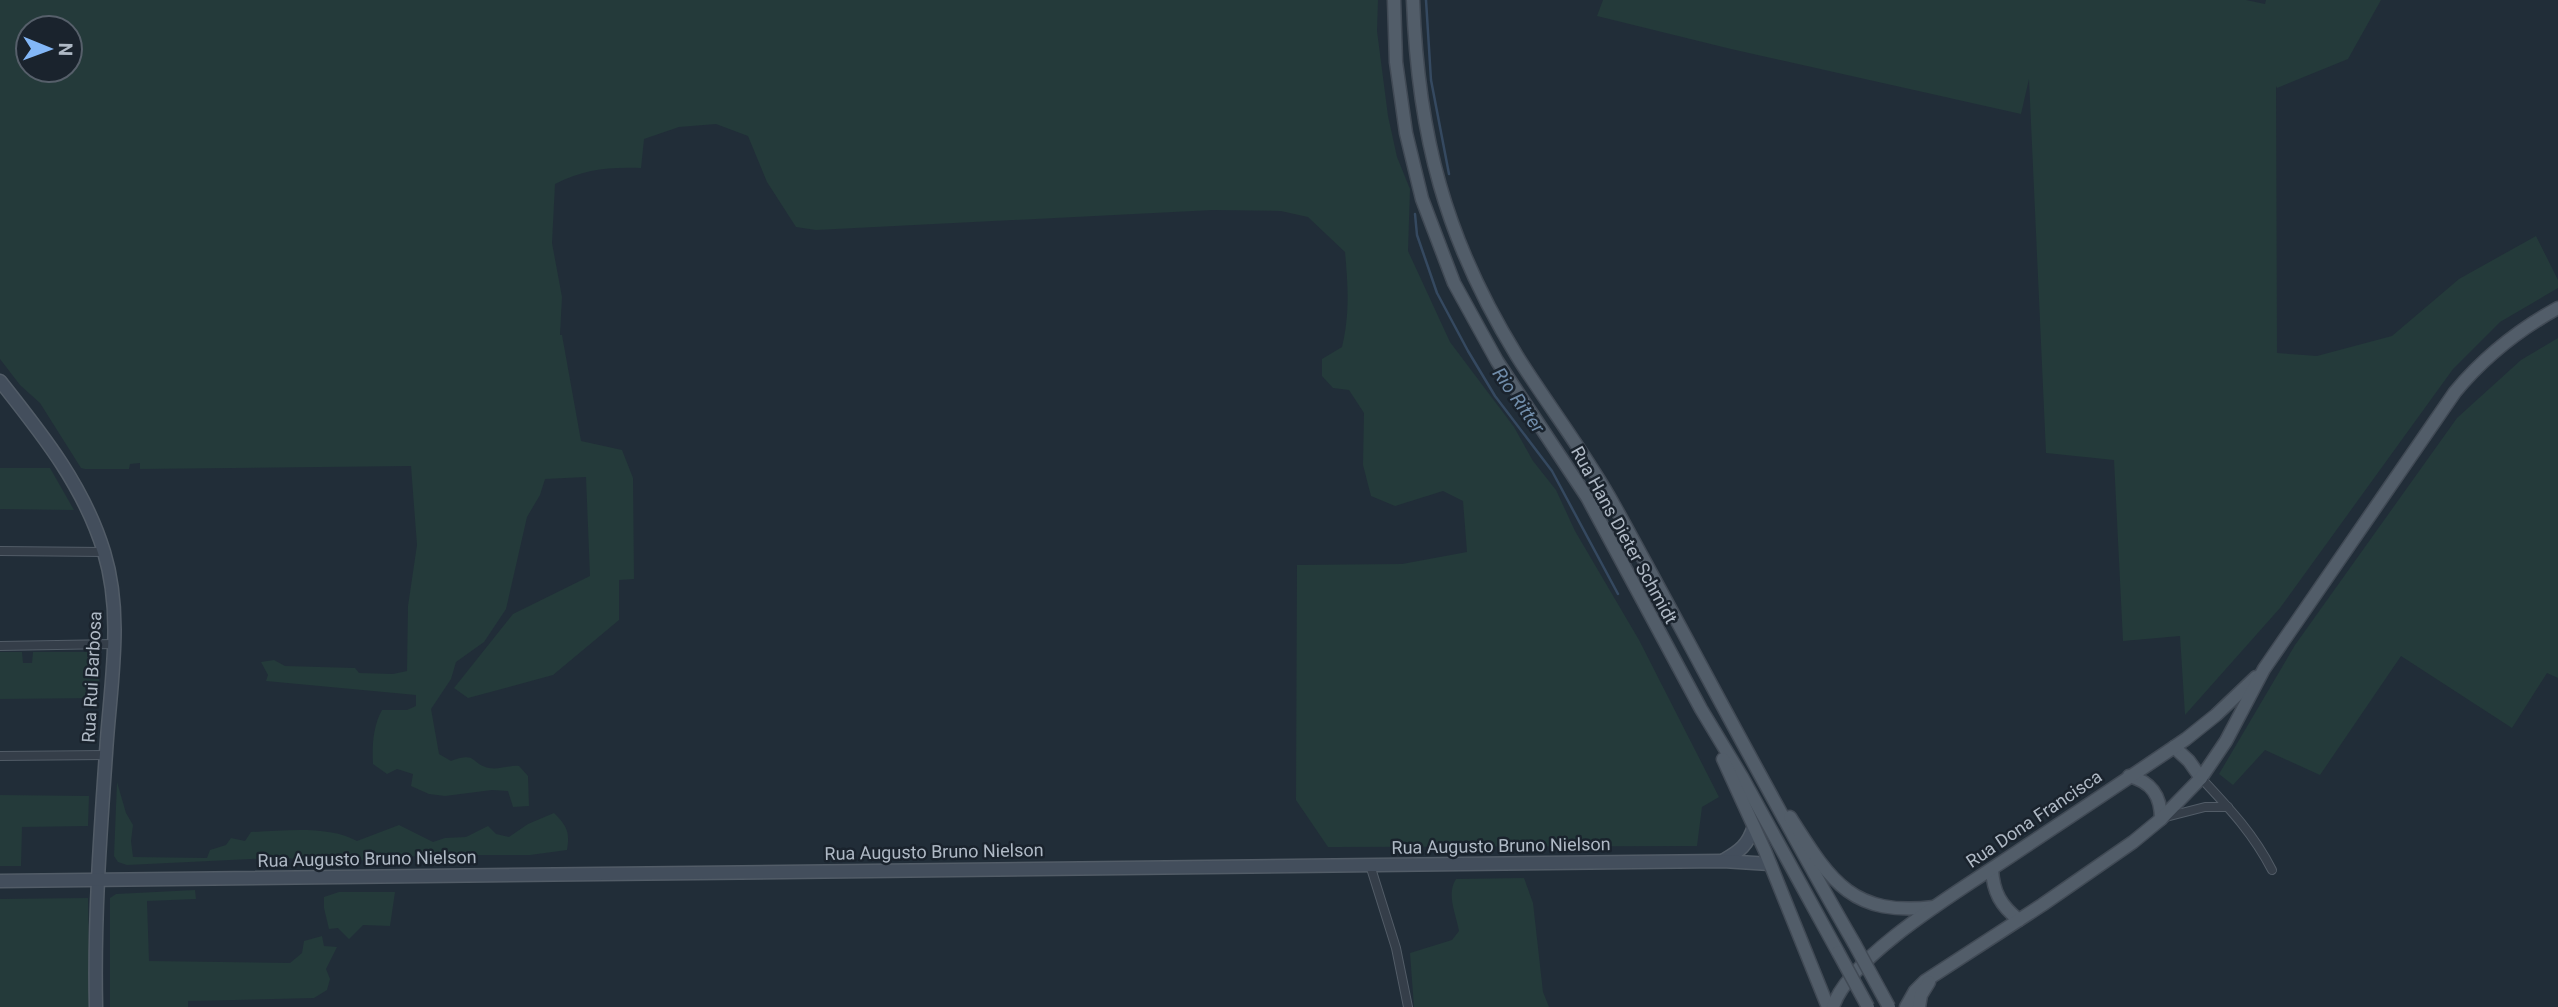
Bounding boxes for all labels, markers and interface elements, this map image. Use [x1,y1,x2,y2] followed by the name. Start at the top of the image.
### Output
[14,14,84,84] north arrow
[54,42,77,56] text: N
[1488,363,1550,438] water label: Rio Ritter
[1567,442,1682,627] street label: Rua Hans Dieter Schmidt
[78,611,105,743] street label: Rua Rui Barbosa
[1962,765,2106,872] street label: Rua Dona Francisca
[1391,833,1611,858] street label: Rua Augusto Bruno Nielson
[824,839,1044,864] street label: Rua Augusto Bruno Nielson
[257,846,477,871] street label: Rua Augusto Bruno Nielson

